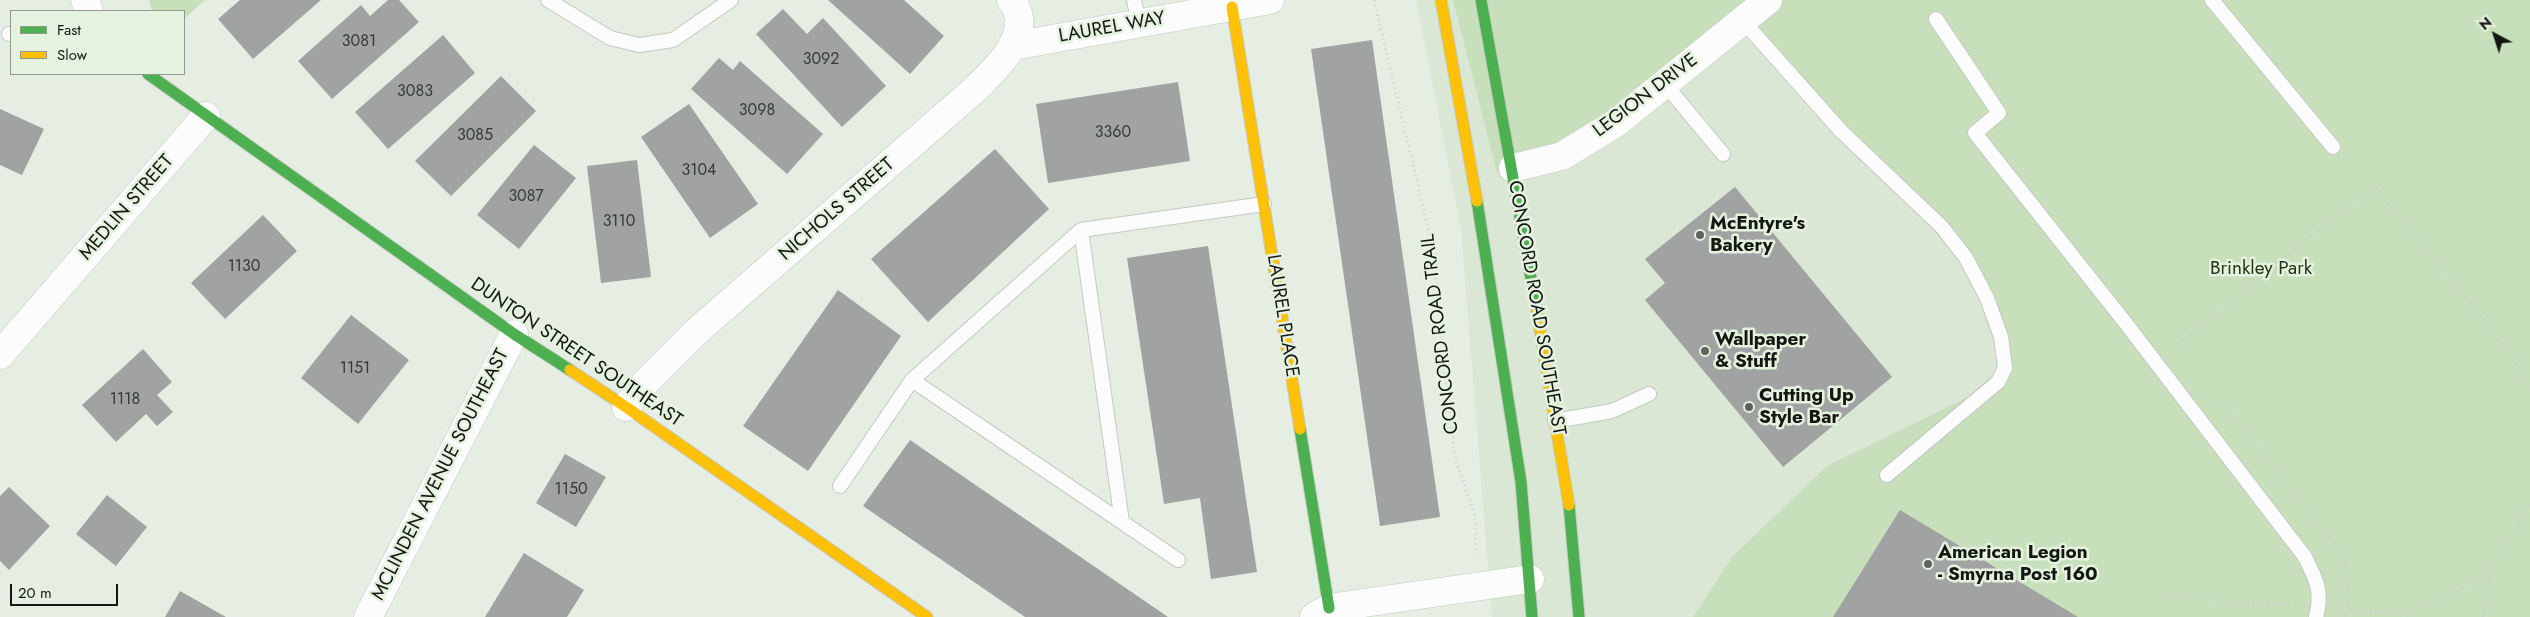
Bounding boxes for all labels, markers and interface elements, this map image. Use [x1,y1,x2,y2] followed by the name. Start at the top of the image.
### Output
[1057,7,1167,49] street label: LAUREL WAY
[10,10,185,75] legend
[2470,10,2520,60] north arrow
[2475,12,2496,35] text: N
[57,19,81,41] text: Fast
[342,32,376,52] house number: 3081
[57,44,87,66] text: Slow
[1589,49,1703,143] street label: LEGION DRIVE
[803,50,839,70] house number: 3092
[397,82,433,102] house number: 3083
[739,101,775,121] house number: 3098
[1095,123,1131,143] house number: 3360
[457,126,493,146] house number: 3085
[75,151,179,265] street label: MEDLIN STREET
[775,154,899,266] street label: NICHOLS STREET
[682,161,716,181] house number: 3104
[1502,179,1570,437] street label: CONCORD ROAD SOUTHEAST
[508,187,544,207] house number: 3087
[603,212,635,232] house number: 3110
[1710,213,1805,257] place label: McEntyre's Bakery
[1694,229,1706,241] marker: McEntyre's Bakery
[1417,233,1465,435] street label: CONCORD ROAD TRAIL
[1261,253,1303,379] street label: LAUREL PLACE
[228,257,260,277] house number: 1130
[2210,258,2312,280] park label: Brinkley Park
[466,274,686,432] street label: DUNTON STREET SOUTHEAST
[1715,329,1806,373] place label: Wallpaper & Stuff
[1699,345,1711,357] marker: Wallpaper & Stuff
[368,346,514,604] street label: MCLINDEN AVENUE SOUTHEAST
[340,359,370,379] house number: 1151
[1759,385,1854,429] place label: Cutting Up Style Bar
[110,390,140,410] house number: 1118
[1743,401,1755,413] marker: Cutting Up Style Bar
[554,480,588,500] house number: 1150
[1938,542,2098,586] place label: American Legion - Smyrna Post 160
[1922,558,1934,570] marker: American Legion - Smyrna Post 160
[12,574,120,606] scale bar
[18,582,52,604] text: 20 m

